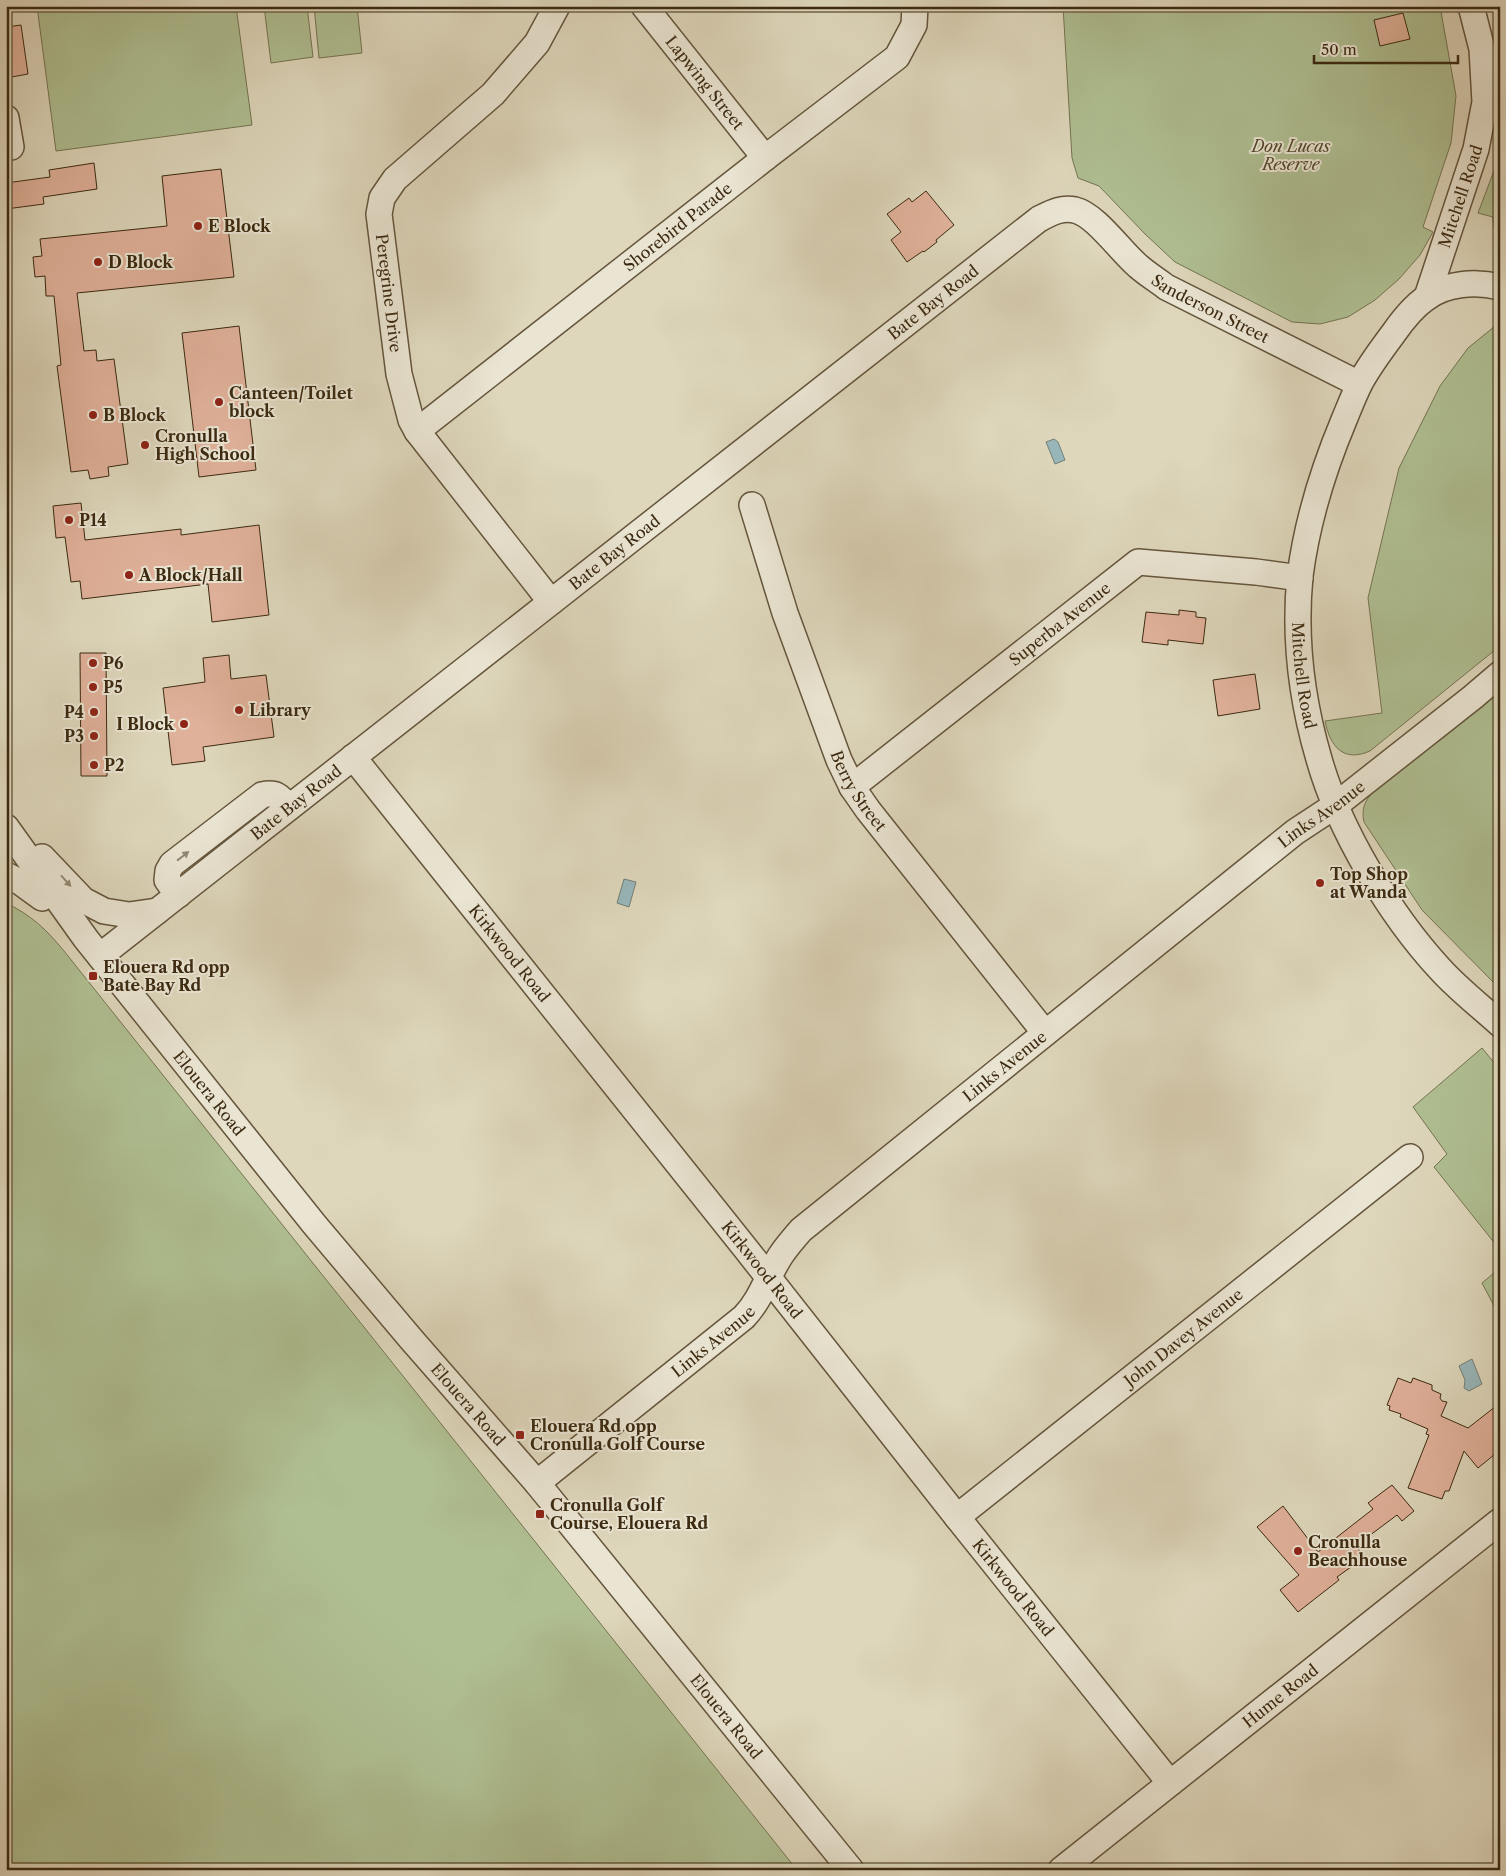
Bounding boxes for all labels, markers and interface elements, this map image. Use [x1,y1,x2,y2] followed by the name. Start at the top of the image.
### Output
[661,32,749,134] street label: Lapwing Street
[1314,32,1457,64] scale bar
[1321,40,1357,59] text: 50 m
[1250,136,1330,174] park label: Don Lucas Reserve
[1434,142,1487,251] street label: Mitchell Road
[619,178,736,276] street label: Shorebird Parade
[208,216,271,236] place label: E Block
[192,220,204,232] marker: E Block
[372,232,406,354] street label: Peregrine Drive
[108,252,173,272] place label: D Block
[92,256,104,268] marker: D Block
[884,260,983,344] street label: Bate Bay Road
[1148,270,1273,347] street label: Sanderson Street
[228,383,354,421] place label: Canteen/Toilet block
[213,396,225,408] marker: Canteen/Toilet block
[103,405,166,425] place label: B Block
[87,409,99,421] marker: B Block
[155,426,256,464] place label: Cronulla High School
[139,439,151,451] marker: Cronulla High School
[79,510,107,530] place label: P14
[565,510,664,594] street label: Bate Bay Road
[63,514,75,526] marker: P14
[138,565,243,585] place label: A Block/Hall
[123,569,135,581] marker: A Block/Hall
[1005,578,1114,670] street label: Superba Avenue
[1288,622,1321,731] street label: Mitchell Road
[103,653,124,673] place label: P6
[87,657,99,669] marker: P6
[103,677,123,697] place label: P5
[87,681,99,693] marker: P5
[249,700,312,720] place label: Library
[64,702,84,722] place label: P4
[233,704,245,716] marker: Library
[88,706,100,718] marker: P4
[116,714,174,734] place label: I Block
[178,718,190,730] marker: I Block
[64,726,84,746] place label: P3
[88,730,100,742] marker: P3
[826,748,891,836] street label: Berry Street
[104,755,124,775] place label: P2
[88,759,100,771] marker: P2
[246,760,346,844] street label: Bate Bay Road
[1274,776,1369,852] street label: Links Avenue
[176,851,189,862] one-way arrow
[1330,864,1408,902] place label: Top Shop at Wanda
[60,874,72,886] one-way arrow
[1314,877,1326,889] marker: Top Shop at Wanda
[465,900,555,1006] street label: Kirkwood Road
[103,957,230,995] place label: Elouera Rd opp Bate Bay Rd
[87,970,99,982] marker: Elouera Rd opp Bate Bay Rd
[958,1026,1050,1106] street label: Links Avenue
[169,1047,250,1140] street label: Elouera Road
[717,1217,807,1323] street label: Kirkwood Road
[1117,1284,1247,1392] street label: John Davey Avenue
[667,1302,759,1381] street label: Links Avenue
[427,1359,510,1450] street label: Elouera Road
[530,1416,706,1454] place label: Elouera Rd opp Cronulla Golf Course
[514,1429,526,1441] marker: Elouera Rd opp Cronulla Golf Course
[550,1495,708,1533] place label: Cronulla Golf Course, Elouera Rd
[534,1508,546,1520] marker: Cronulla Golf Course, Elouera Rd
[1308,1532,1408,1570] place label: Cronulla Beachhouse
[968,1535,1059,1640] street label: Kirkwood Road
[1292,1545,1304,1557] marker: Cronulla Beachhouse
[1238,1659,1322,1732] street label: Hume Road
[686,1670,767,1763] street label: Elouera Road

